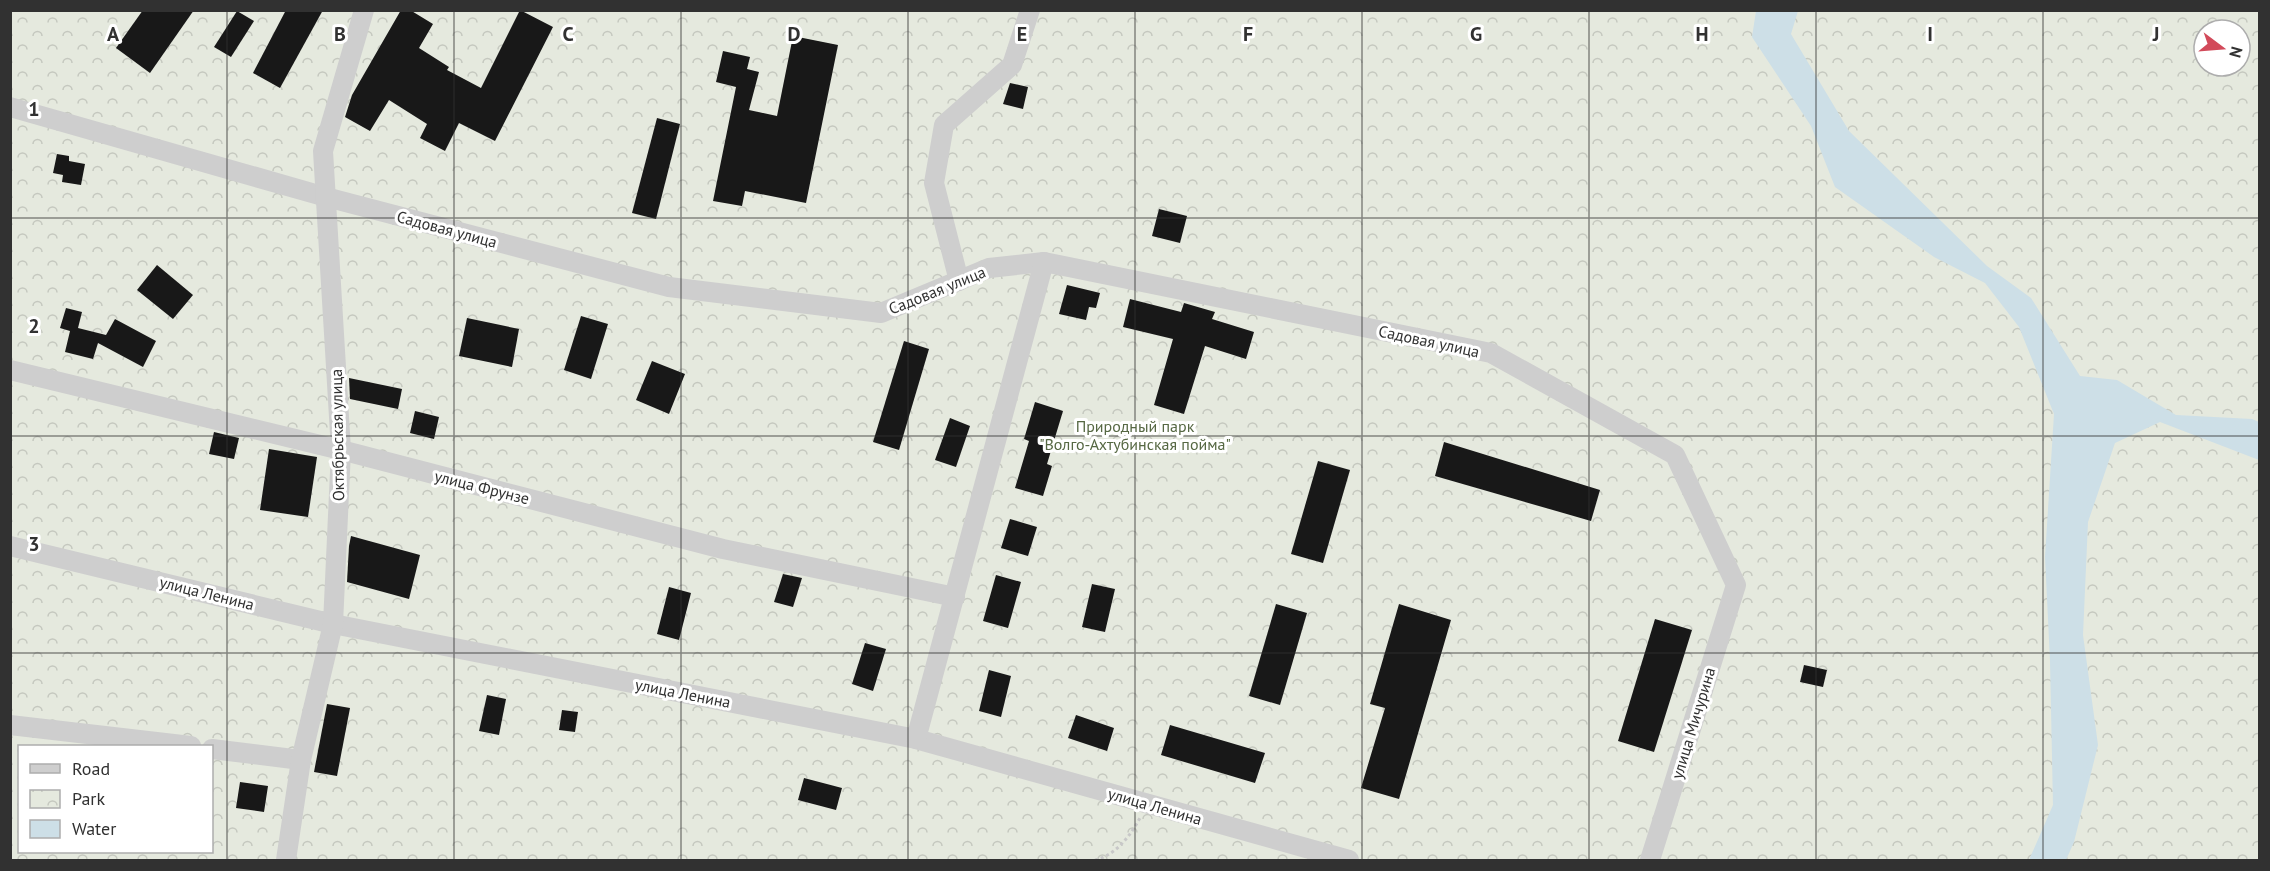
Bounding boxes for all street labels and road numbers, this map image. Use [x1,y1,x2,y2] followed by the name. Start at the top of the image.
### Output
[395,206,499,252] street label: Садовая улица
[886,261,988,319] street label: Садовая улица
[1377,321,1481,361] street label: Садовая улица
[326,369,348,501] street label: Октябрьская улица
[432,466,532,508] street label: улица Фрунзе
[158,572,256,614] street label: улица Ленина
[1667,665,1719,781] street label: улица Мичурина
[634,674,732,712] street label: улица Ленина
[1106,783,1204,829] street label: улица Ленина

